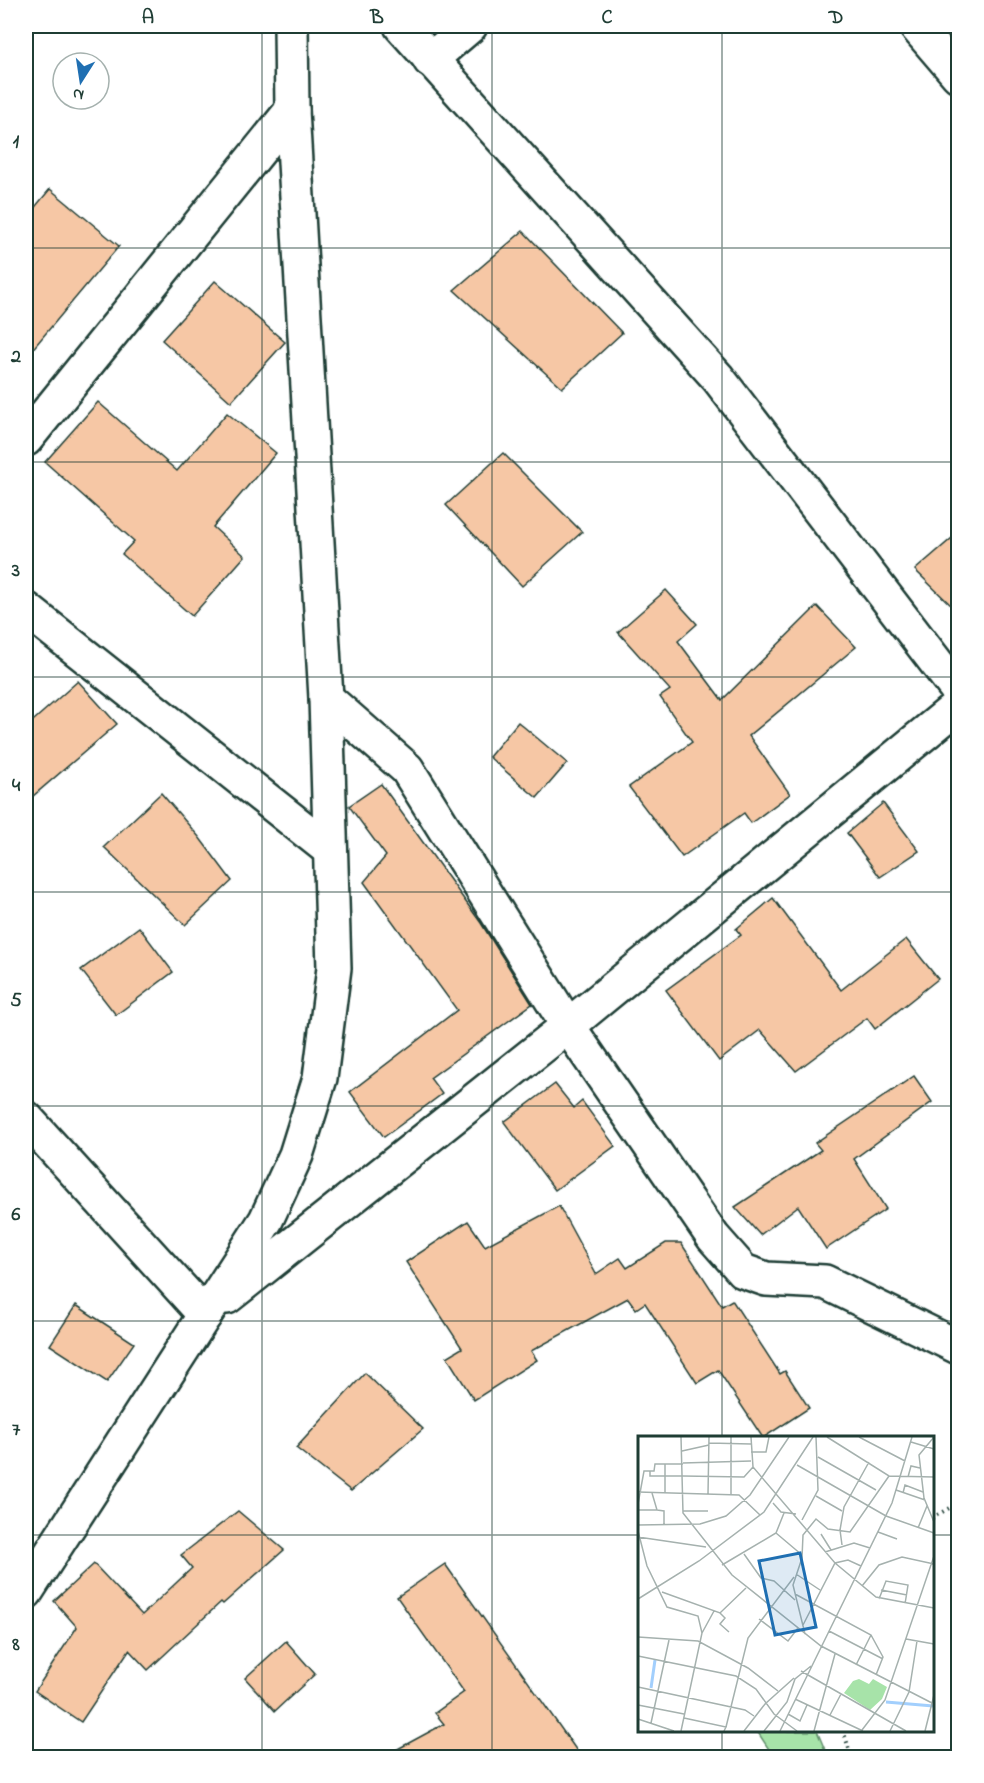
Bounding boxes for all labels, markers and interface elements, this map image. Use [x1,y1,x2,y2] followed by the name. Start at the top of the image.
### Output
[142,4,154,33] text: A
[369,4,384,33] text: B
[602,4,613,33] text: C
[828,4,843,33] text: D
[51,51,111,111] north arrow
[70,81,86,107] text: N
[13,128,20,157] text: 1
[10,343,21,372] text: 2
[11,557,20,586] text: 3
[12,772,21,801] text: 4
[10,987,22,1016] text: 5
[12,1201,21,1230] text: 6
[12,1416,21,1445] text: 7
[638,1436,933,1732] inset map
[11,1631,20,1660] text: 8

